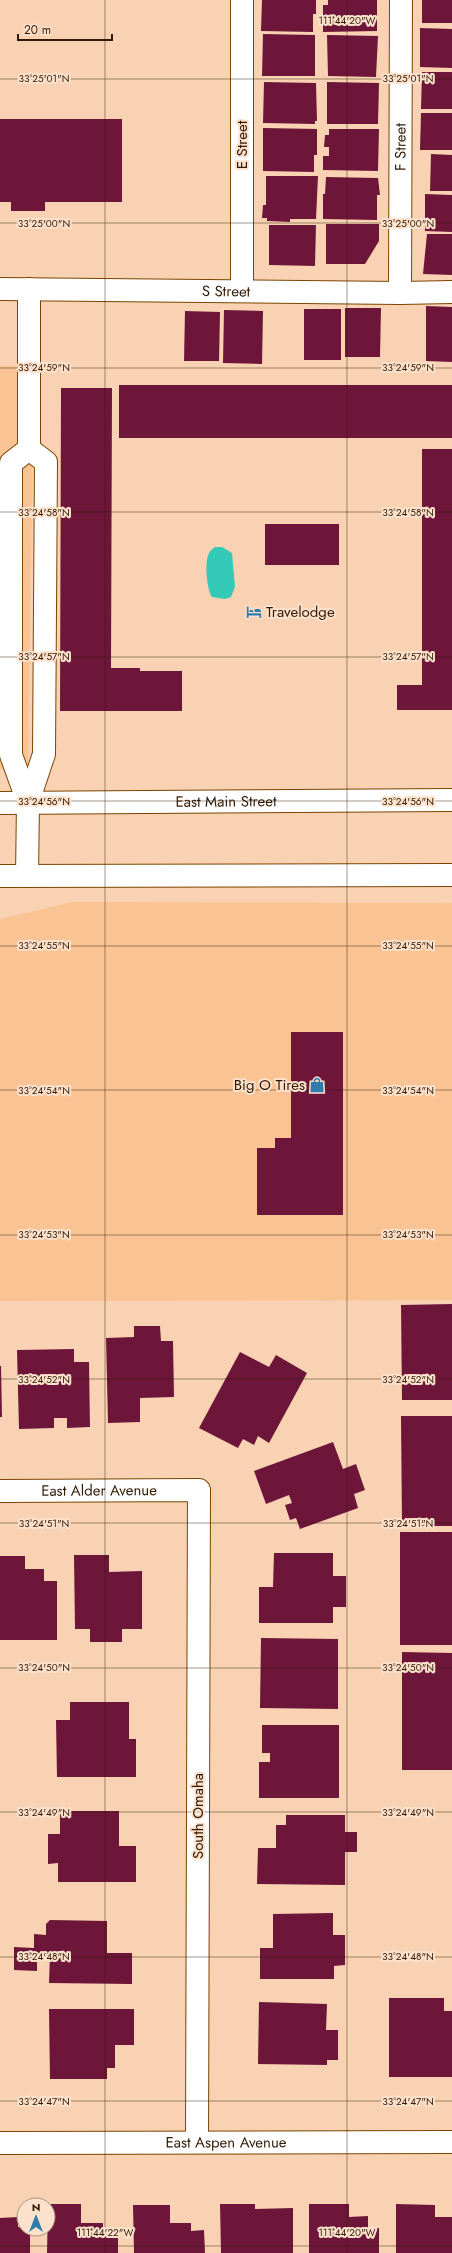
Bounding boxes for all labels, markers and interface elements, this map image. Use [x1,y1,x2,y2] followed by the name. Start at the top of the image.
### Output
[318,13,376,28] text: 111°44'20"W
[18,16,112,42] scale bar
[24,21,51,39] text: 20 m
[19,71,69,86] text: 33°25'01"N
[383,71,433,86] text: 33°25'01"N
[231,120,253,169] street label: E Street
[389,123,412,171] street label: F Street
[18,216,70,231] text: 33°25'00"N
[382,216,434,231] text: 33°25'00"N
[202,280,251,303] street label: S Street
[18,360,70,375] text: 33°24'59"N
[382,360,434,375] text: 33°24'59"N
[18,505,70,520] text: 33°24'58"N
[382,505,434,520] text: 33°24'58"N
[266,601,335,623] place label: Travelodge
[245,603,263,621] hotel icon: Travelodge
[18,649,70,664] text: 33°24'57"N
[382,649,434,664] text: 33°24'57"N
[175,790,277,813] street label: East Main Street
[18,794,70,809] text: 33°24'56"N
[382,794,434,809] text: 33°24'56"N
[18,938,70,953] text: 33°24'55"N
[382,938,434,953] text: 33°24'55"N
[234,1074,305,1096] place label: Big O Tires
[308,1076,326,1094] shop icon: Big O Tires
[18,1083,70,1098] text: 33°24'54"N
[382,1083,434,1098] text: 33°24'54"N
[18,1227,70,1242] text: 33°24'53"N
[382,1227,434,1242] text: 33°24'53"N
[18,1372,70,1387] text: 33°24'52"N
[382,1372,434,1387] text: 33°24'52"N
[41,1479,157,1502] street label: East Alder Avenue
[19,1516,69,1531] text: 33°24'51"N
[383,1516,433,1531] text: 33°24'51"N
[18,1660,70,1675] text: 33°24'50"N
[382,1660,434,1675] text: 33°24'50"N
[187,1773,209,1859] street label: South Omaha
[18,1805,70,1820] text: 33°24'49"N
[382,1805,434,1820] text: 33°24'49"N
[18,1949,70,1964] text: 33°24'48"N
[382,1949,434,1964] text: 33°24'48"N
[18,2094,70,2109] text: 33°24'47"N
[382,2094,434,2109] text: 33°24'47"N
[165,2131,287,2154] street label: East Aspen Avenue
[16,2197,56,2237] north arrow
[32,2199,40,2215] text: N
[77,2225,133,2240] text: 111°44'22"W
[318,2225,376,2240] text: 111°44'20"W

